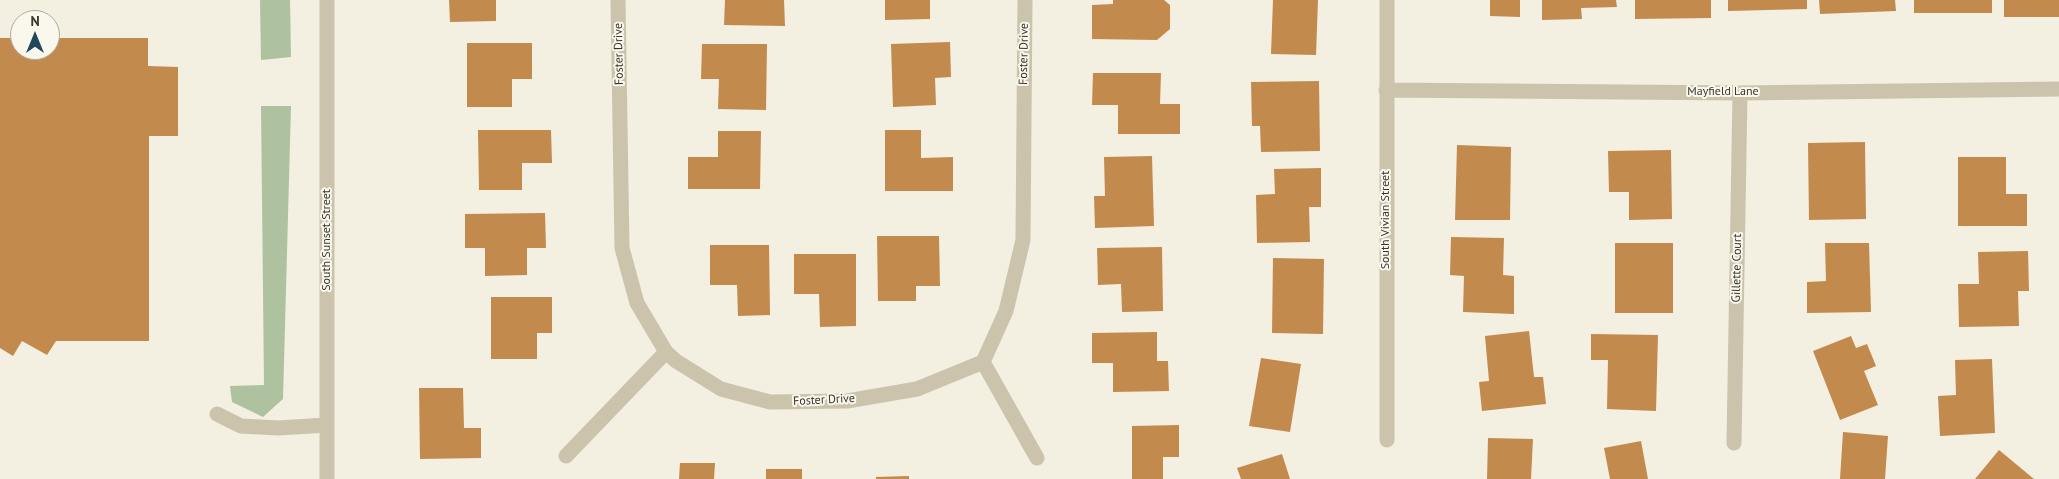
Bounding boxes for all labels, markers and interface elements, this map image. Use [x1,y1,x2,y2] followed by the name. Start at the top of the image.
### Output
[10,10,60,60] north arrow
[30,12,40,30] text: N
[611,23,627,85] street label: Foster Drive
[1016,23,1032,85] street label: Foster Drive
[1687,85,1759,99] street label: Mayfield Lane
[1379,171,1393,269] street label: South Vivian Street
[320,189,334,291] street label: South Sunset Street
[1729,233,1745,303] street label: Gillette Court
[793,391,855,409] street label: Foster Drive

